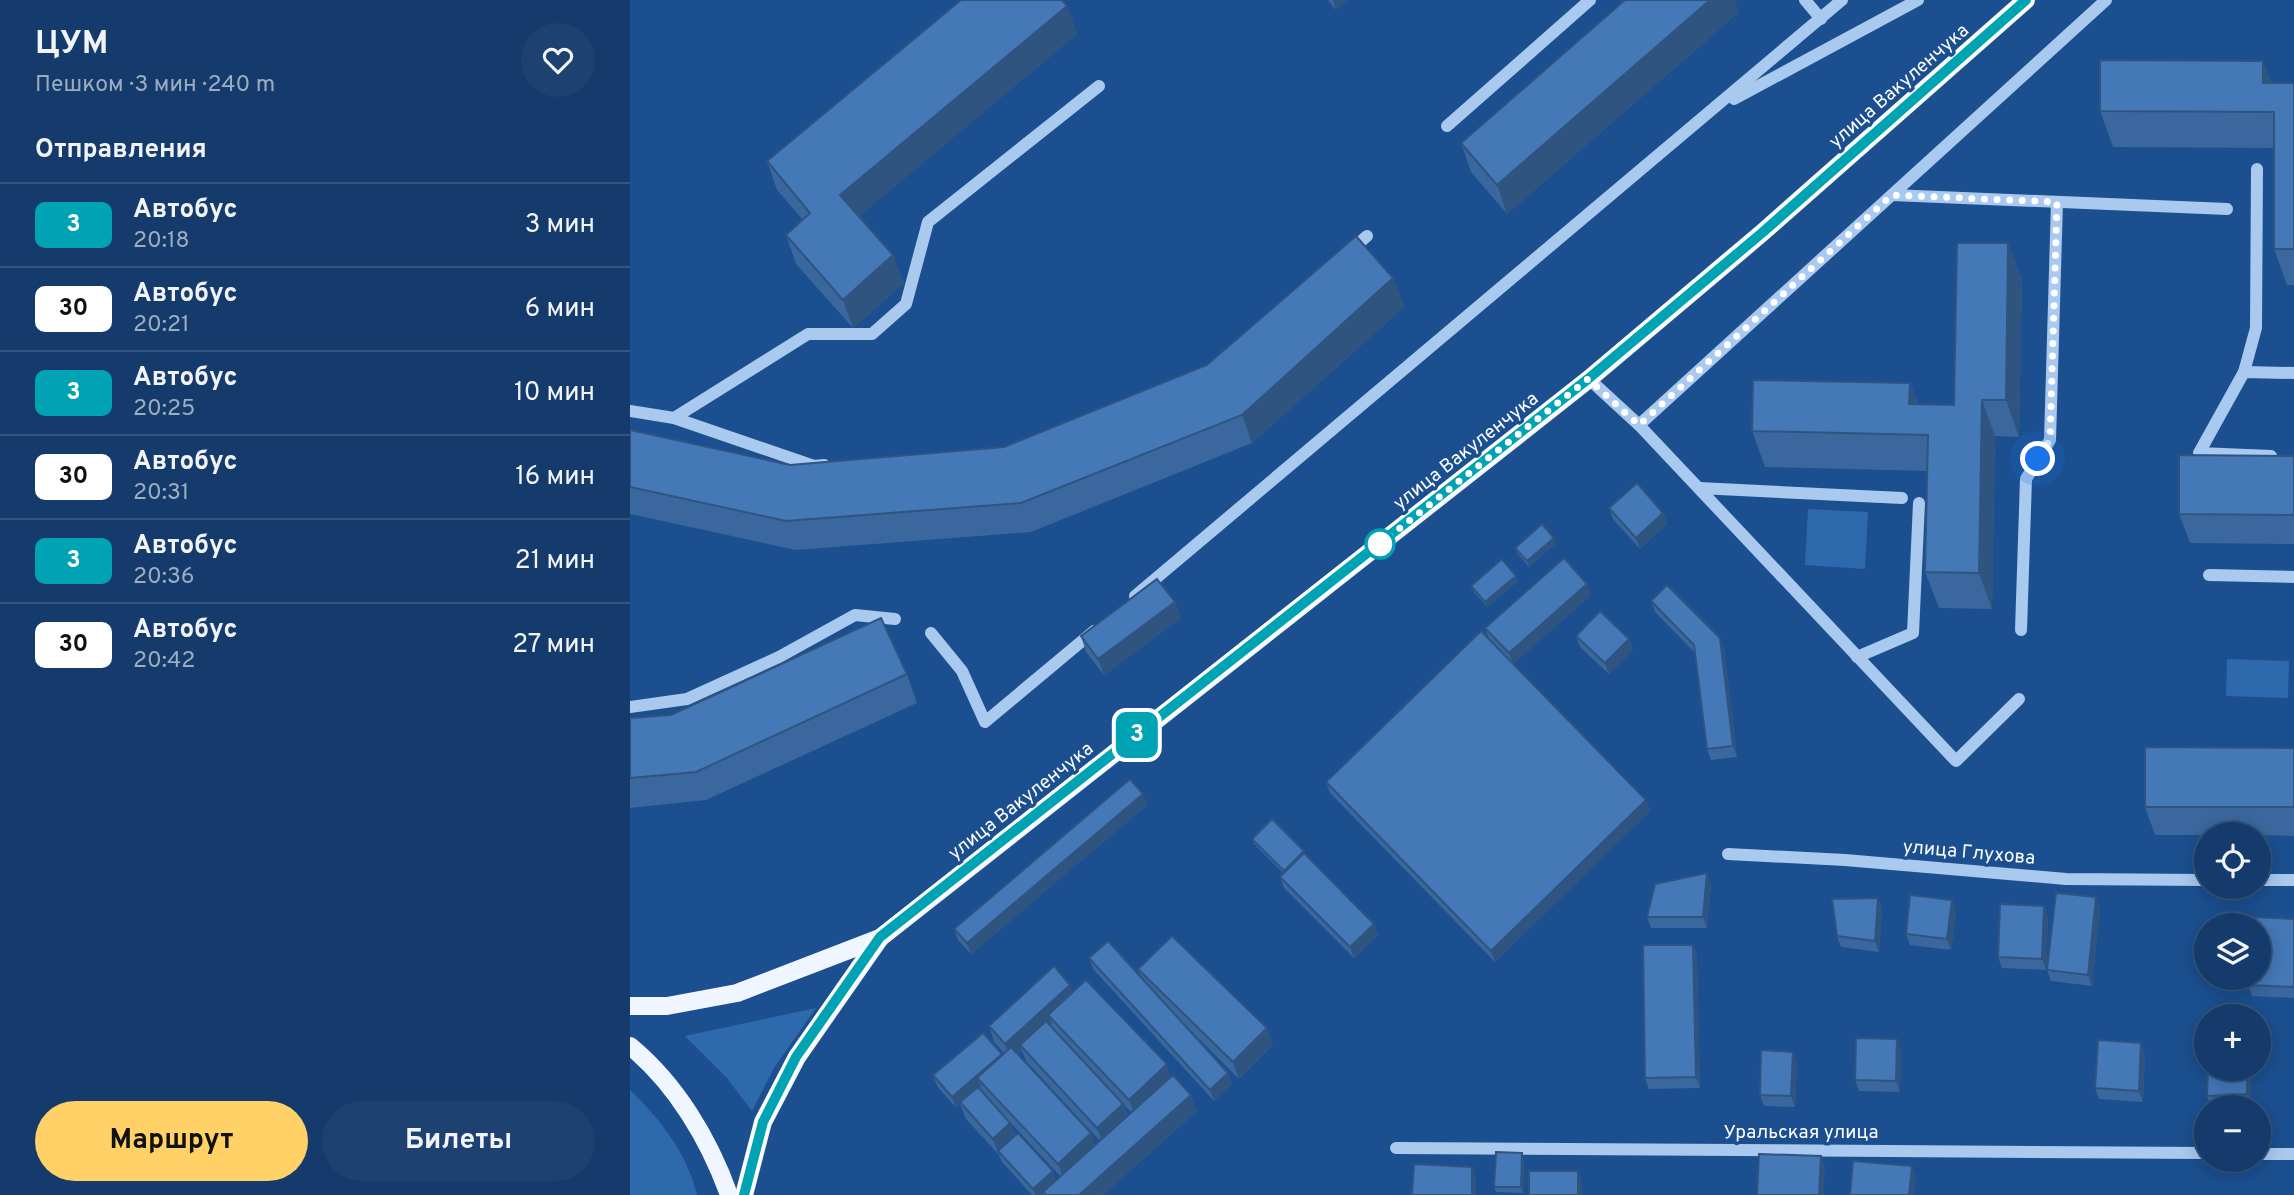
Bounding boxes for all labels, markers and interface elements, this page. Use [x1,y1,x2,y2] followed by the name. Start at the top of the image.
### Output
[1824,19,1974,154] street label: улица Вакуленчука
[521,23,595,97] button: heart
[35,24,109,66] text: ЦУМ
[35,71,275,100] text: Пешком · 3 мин · 240 m
[35,134,207,167] text: Отправления
[133,194,238,227] text: Автобус
[525,209,595,242] text: 3 мин
[66,210,81,240] text: 3
[133,227,190,256] text: 20:18
[133,278,238,311] text: Автобус
[525,293,595,326] text: 6 мин
[59,294,88,324] text: 30
[133,311,190,340] text: 20:21
[133,362,238,395] text: Автобус
[514,377,595,410] text: 10 мин
[66,378,81,408] text: 3
[1389,387,1544,516] street label: улица Вакуленчука
[133,395,195,424] text: 20:25
[2020,441,2055,476] your location
[133,446,238,479] text: Автобус
[515,461,595,494] text: 16 мин
[59,462,88,492] text: 30
[133,479,189,508] text: 20:31
[1365,529,1395,559] unlabelled marker
[133,530,238,563] text: Автобус
[515,545,595,578] text: 21 мин
[66,546,81,576] text: 3
[133,563,195,592] text: 20:36
[133,614,238,647] text: Автобус
[512,629,595,662] text: 27 мин
[59,630,88,660] text: 30
[133,647,195,676] text: 20:42
[1114,712,1160,758] line badge: 3
[1130,720,1144,750] text: 3
[944,737,1099,866] street label: улица Вакуленчука
[2194,822,2271,1172] map controls
[2194,822,2271,899] button: locate
[1902,835,2036,871] street label: улица Глухова
[2194,913,2271,990] button: layers
[2194,1004,2271,1081] button: +
[2194,1095,2271,1172] button: −
[35,1101,308,1181] button: Маршрут
[322,1101,595,1181] button: Билеты
[1724,1121,1878,1145] street label: Уральская улица

